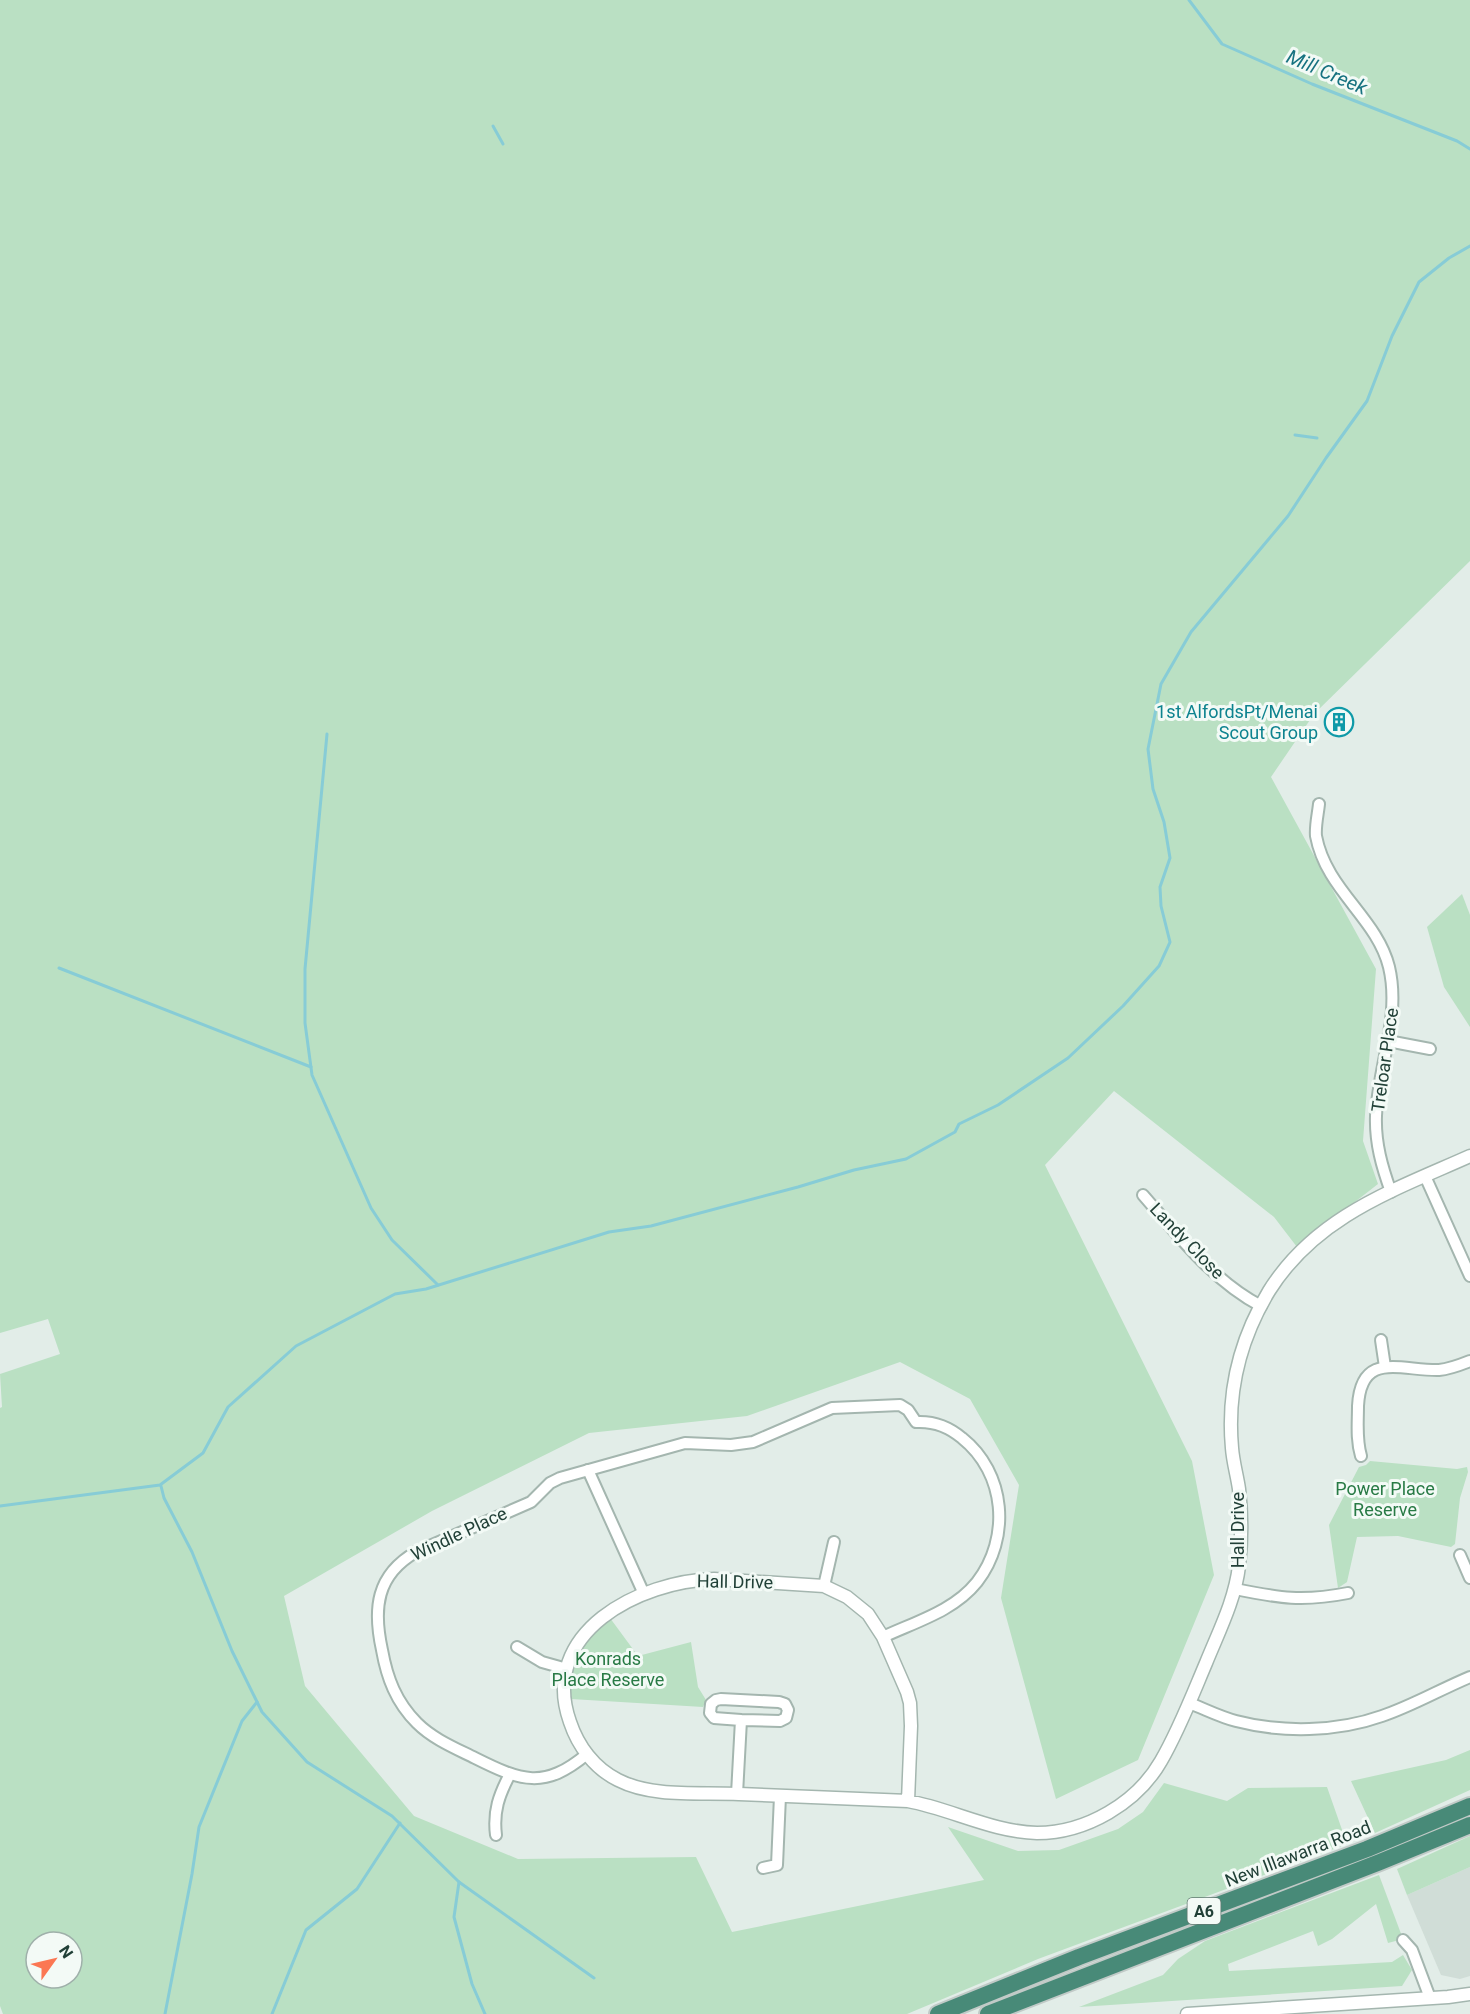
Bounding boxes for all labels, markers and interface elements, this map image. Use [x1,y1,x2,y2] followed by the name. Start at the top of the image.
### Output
[1283,44,1372,100] water label: Mill Creek
[1156,701,1318,743] place label: 1st AlfordsPt/Menai Scout Group
[1323,706,1355,738] building icon: 1st AlfordsPt/Menai Scout Group
[1367,1006,1402,1113] street label: Treloar Place
[1146,1198,1229,1283] street label: Landy Close
[1335,1478,1435,1520] park label: Power Place Reserve
[1227,1492,1248,1568] street label: Hall Drive
[408,1502,510,1565] street label: Windle Place
[697,1570,773,1593] street label: Hall Drive
[552,1648,664,1690] park label: Konrads Place Reserve
[1222,1816,1374,1891] street label: New Illawarra Road
[1188,1898,1220,1924] road number: A6
[24,1930,84,1990] north arrow
[55,1942,77,1962] text: N

